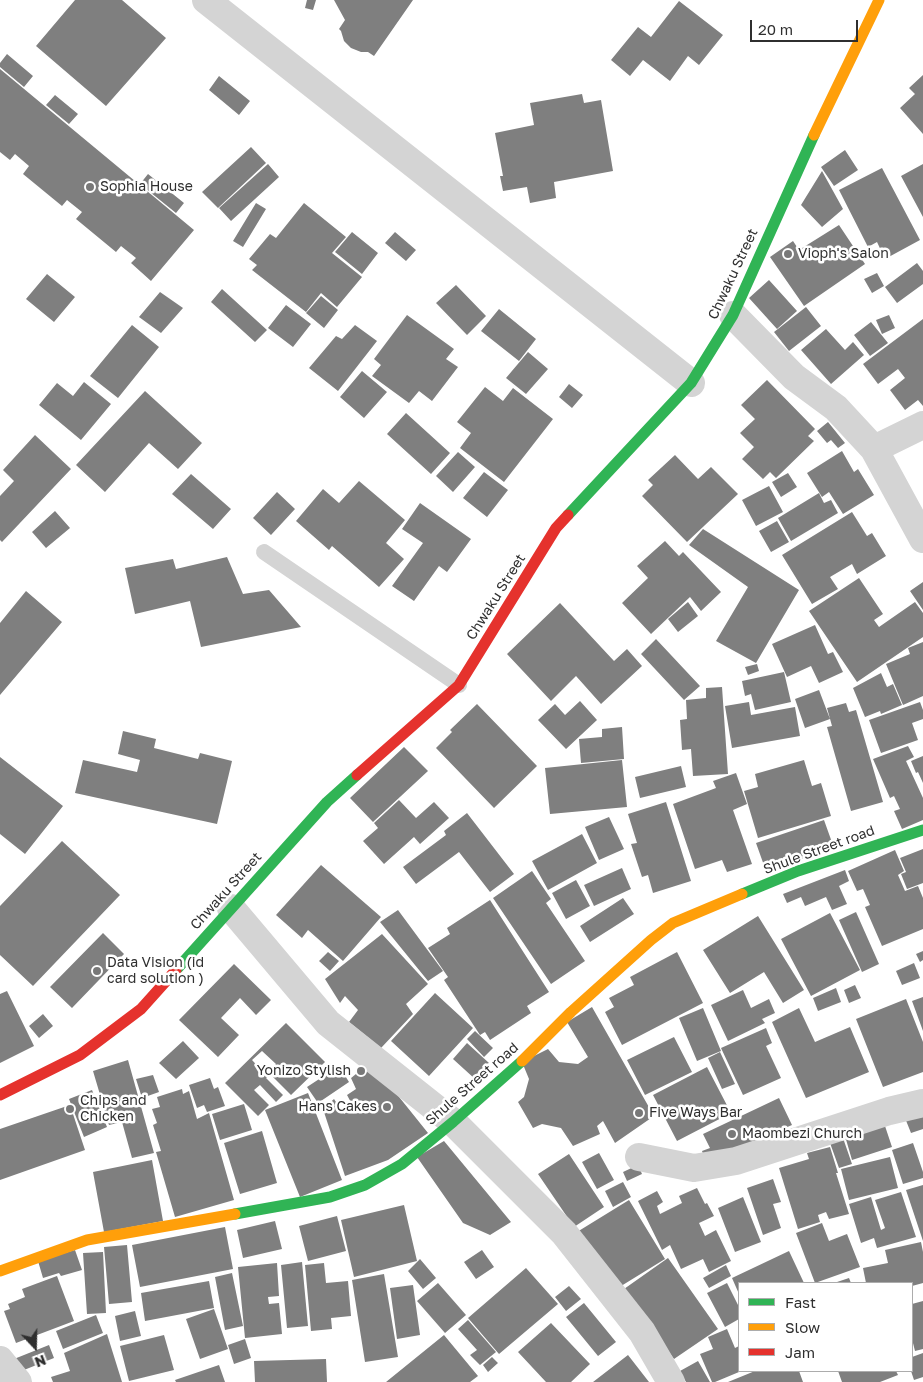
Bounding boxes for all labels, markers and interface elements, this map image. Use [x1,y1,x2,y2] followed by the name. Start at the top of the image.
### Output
[753,10,860,42] scale bar
[758,20,793,38] text: 20 m
[100,179,193,195] place label: Sophia House
[84,181,96,193] marker: Sophia House
[705,226,761,322] street label: Chwaku Street
[798,246,889,262] place label: Vioph's Salon
[782,248,794,260] marker: Vioph's Salon
[463,551,529,643] street label: Chwaku Street
[761,822,877,878] street label: Shule Street road
[187,849,265,933] street label: Chwaku Street
[107,955,204,988] place label: Data Vision (id card solution )
[91,965,103,977] marker: Data Vision (id card solution )
[422,1039,522,1129] street label: Shule Street road
[257,1063,351,1079] place label: Yonizo Stylish
[355,1065,367,1077] marker: Yonizo Stylish
[80,1093,147,1126] place label: Chips and Chicken
[298,1099,377,1115] place label: Hans Cakes
[381,1101,393,1113] marker: Hans Cakes
[64,1103,76,1115] marker: Chips and Chicken
[649,1105,742,1121] place label: Five Ways Bar
[633,1107,645,1119] marker: Five Ways Bar
[742,1126,862,1142] place label: Maombezi Church
[726,1128,738,1140] marker: Maombezi Church
[738,1282,913,1372] legend
[785,1293,816,1311] text: Fast
[785,1318,820,1336] text: Slow
[10,1322,60,1372] north arrow
[785,1343,815,1361] text: Jam
[33,1352,49,1371] text: N

